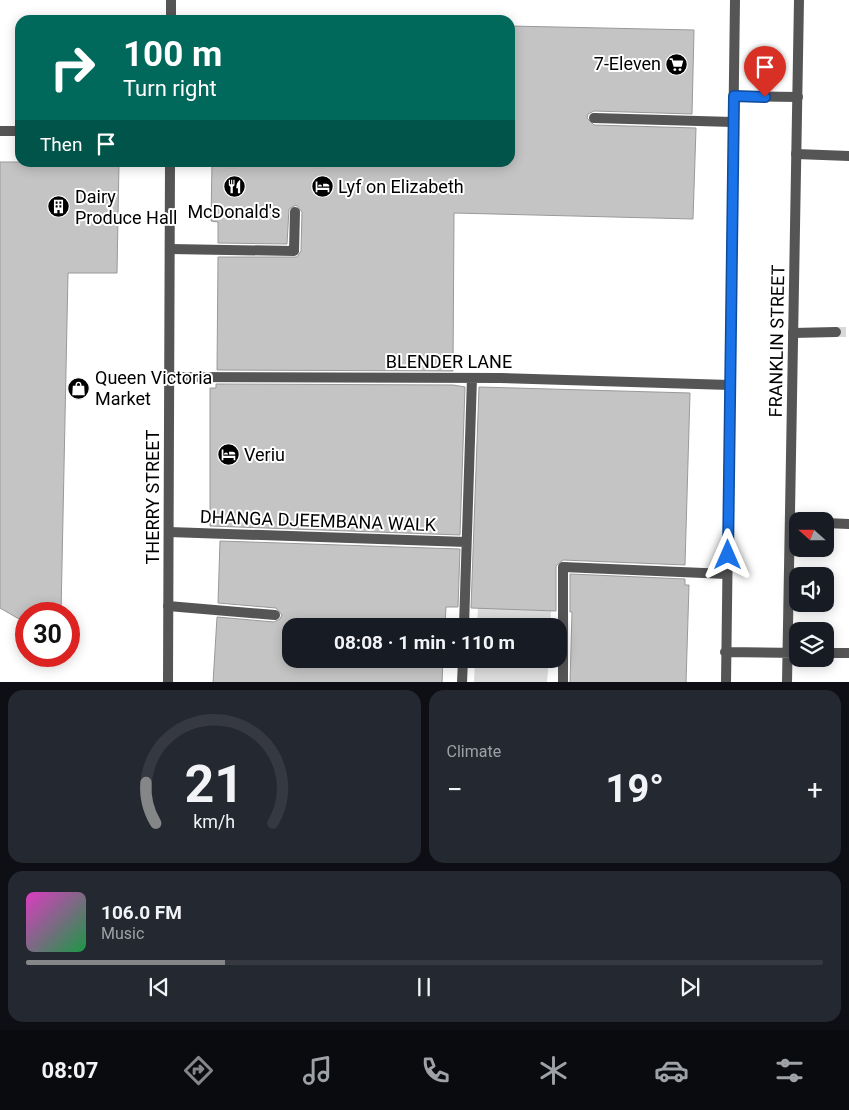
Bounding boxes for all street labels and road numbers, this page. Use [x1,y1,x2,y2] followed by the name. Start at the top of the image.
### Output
[765,264,788,418] street label: FRANKLIN STREET
[386,351,512,372] street label: BLENDER LANE
[142,429,163,564] street label: THERRY STREET
[200,506,437,535] street label: DHANGA DJEEMBANA WALK

